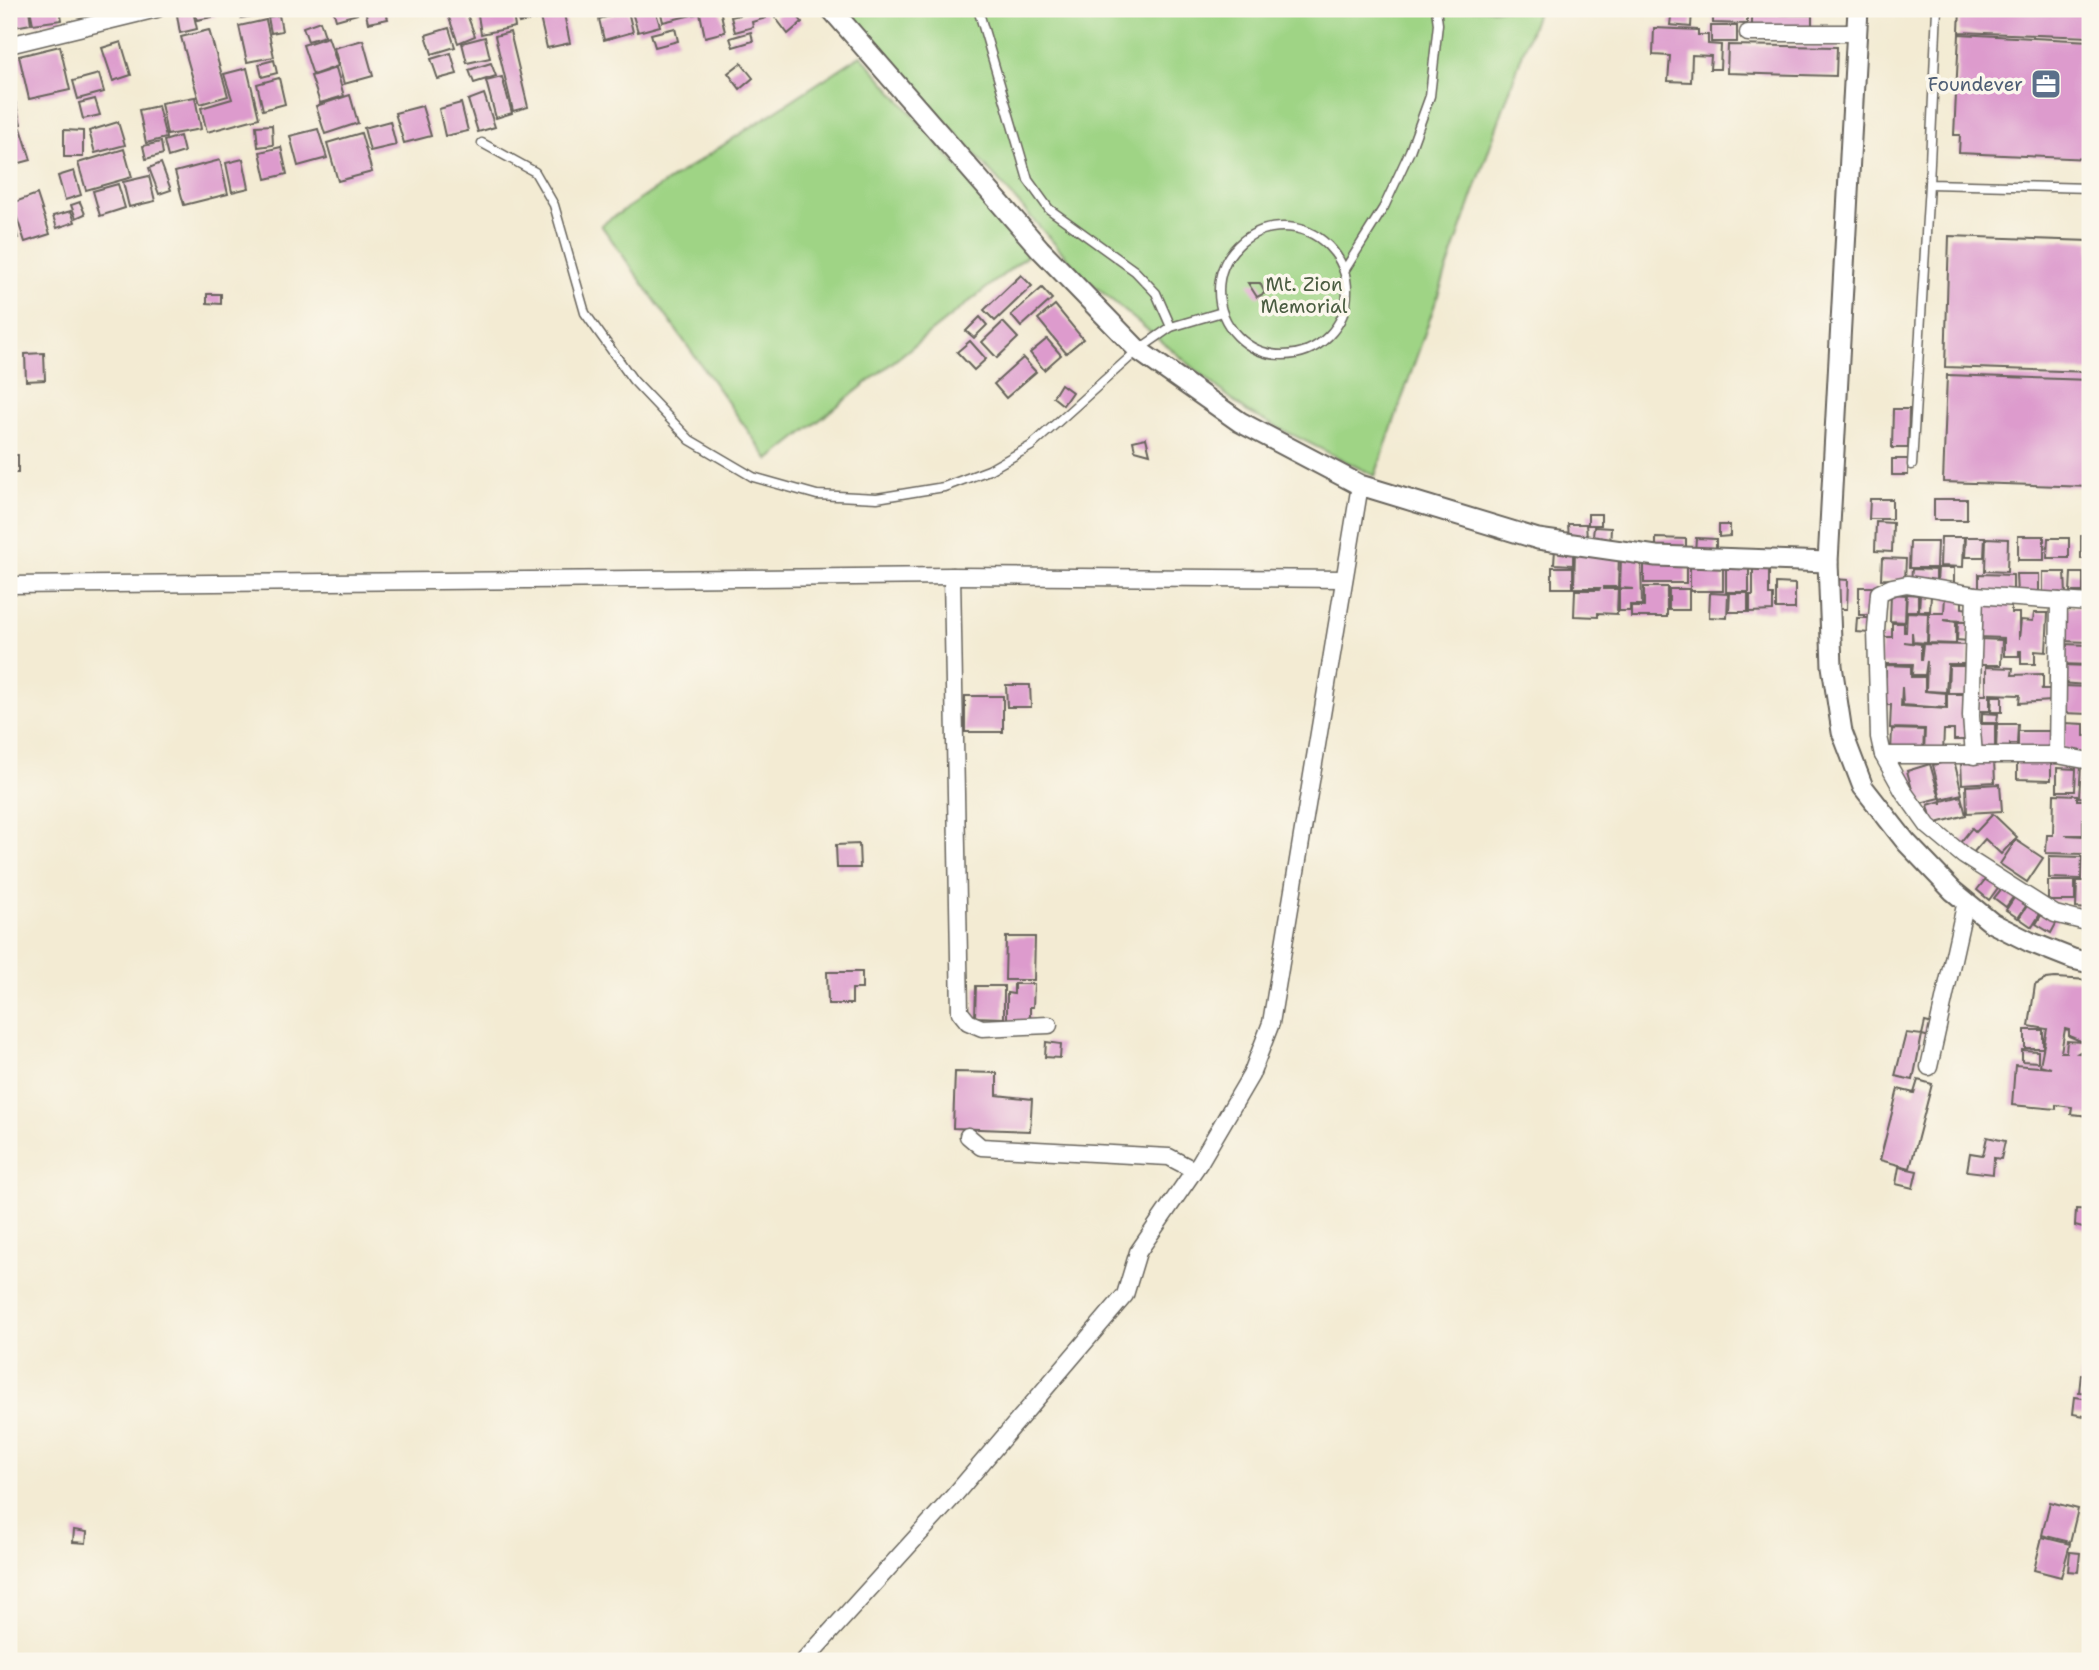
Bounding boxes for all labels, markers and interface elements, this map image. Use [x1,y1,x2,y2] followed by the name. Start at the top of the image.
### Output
[2029,67,2063,101] office icon: Foundever
[1928,72,2023,97] place label: Foundever
[1260,272,1348,319] park label: Mt. Zion Memorial

